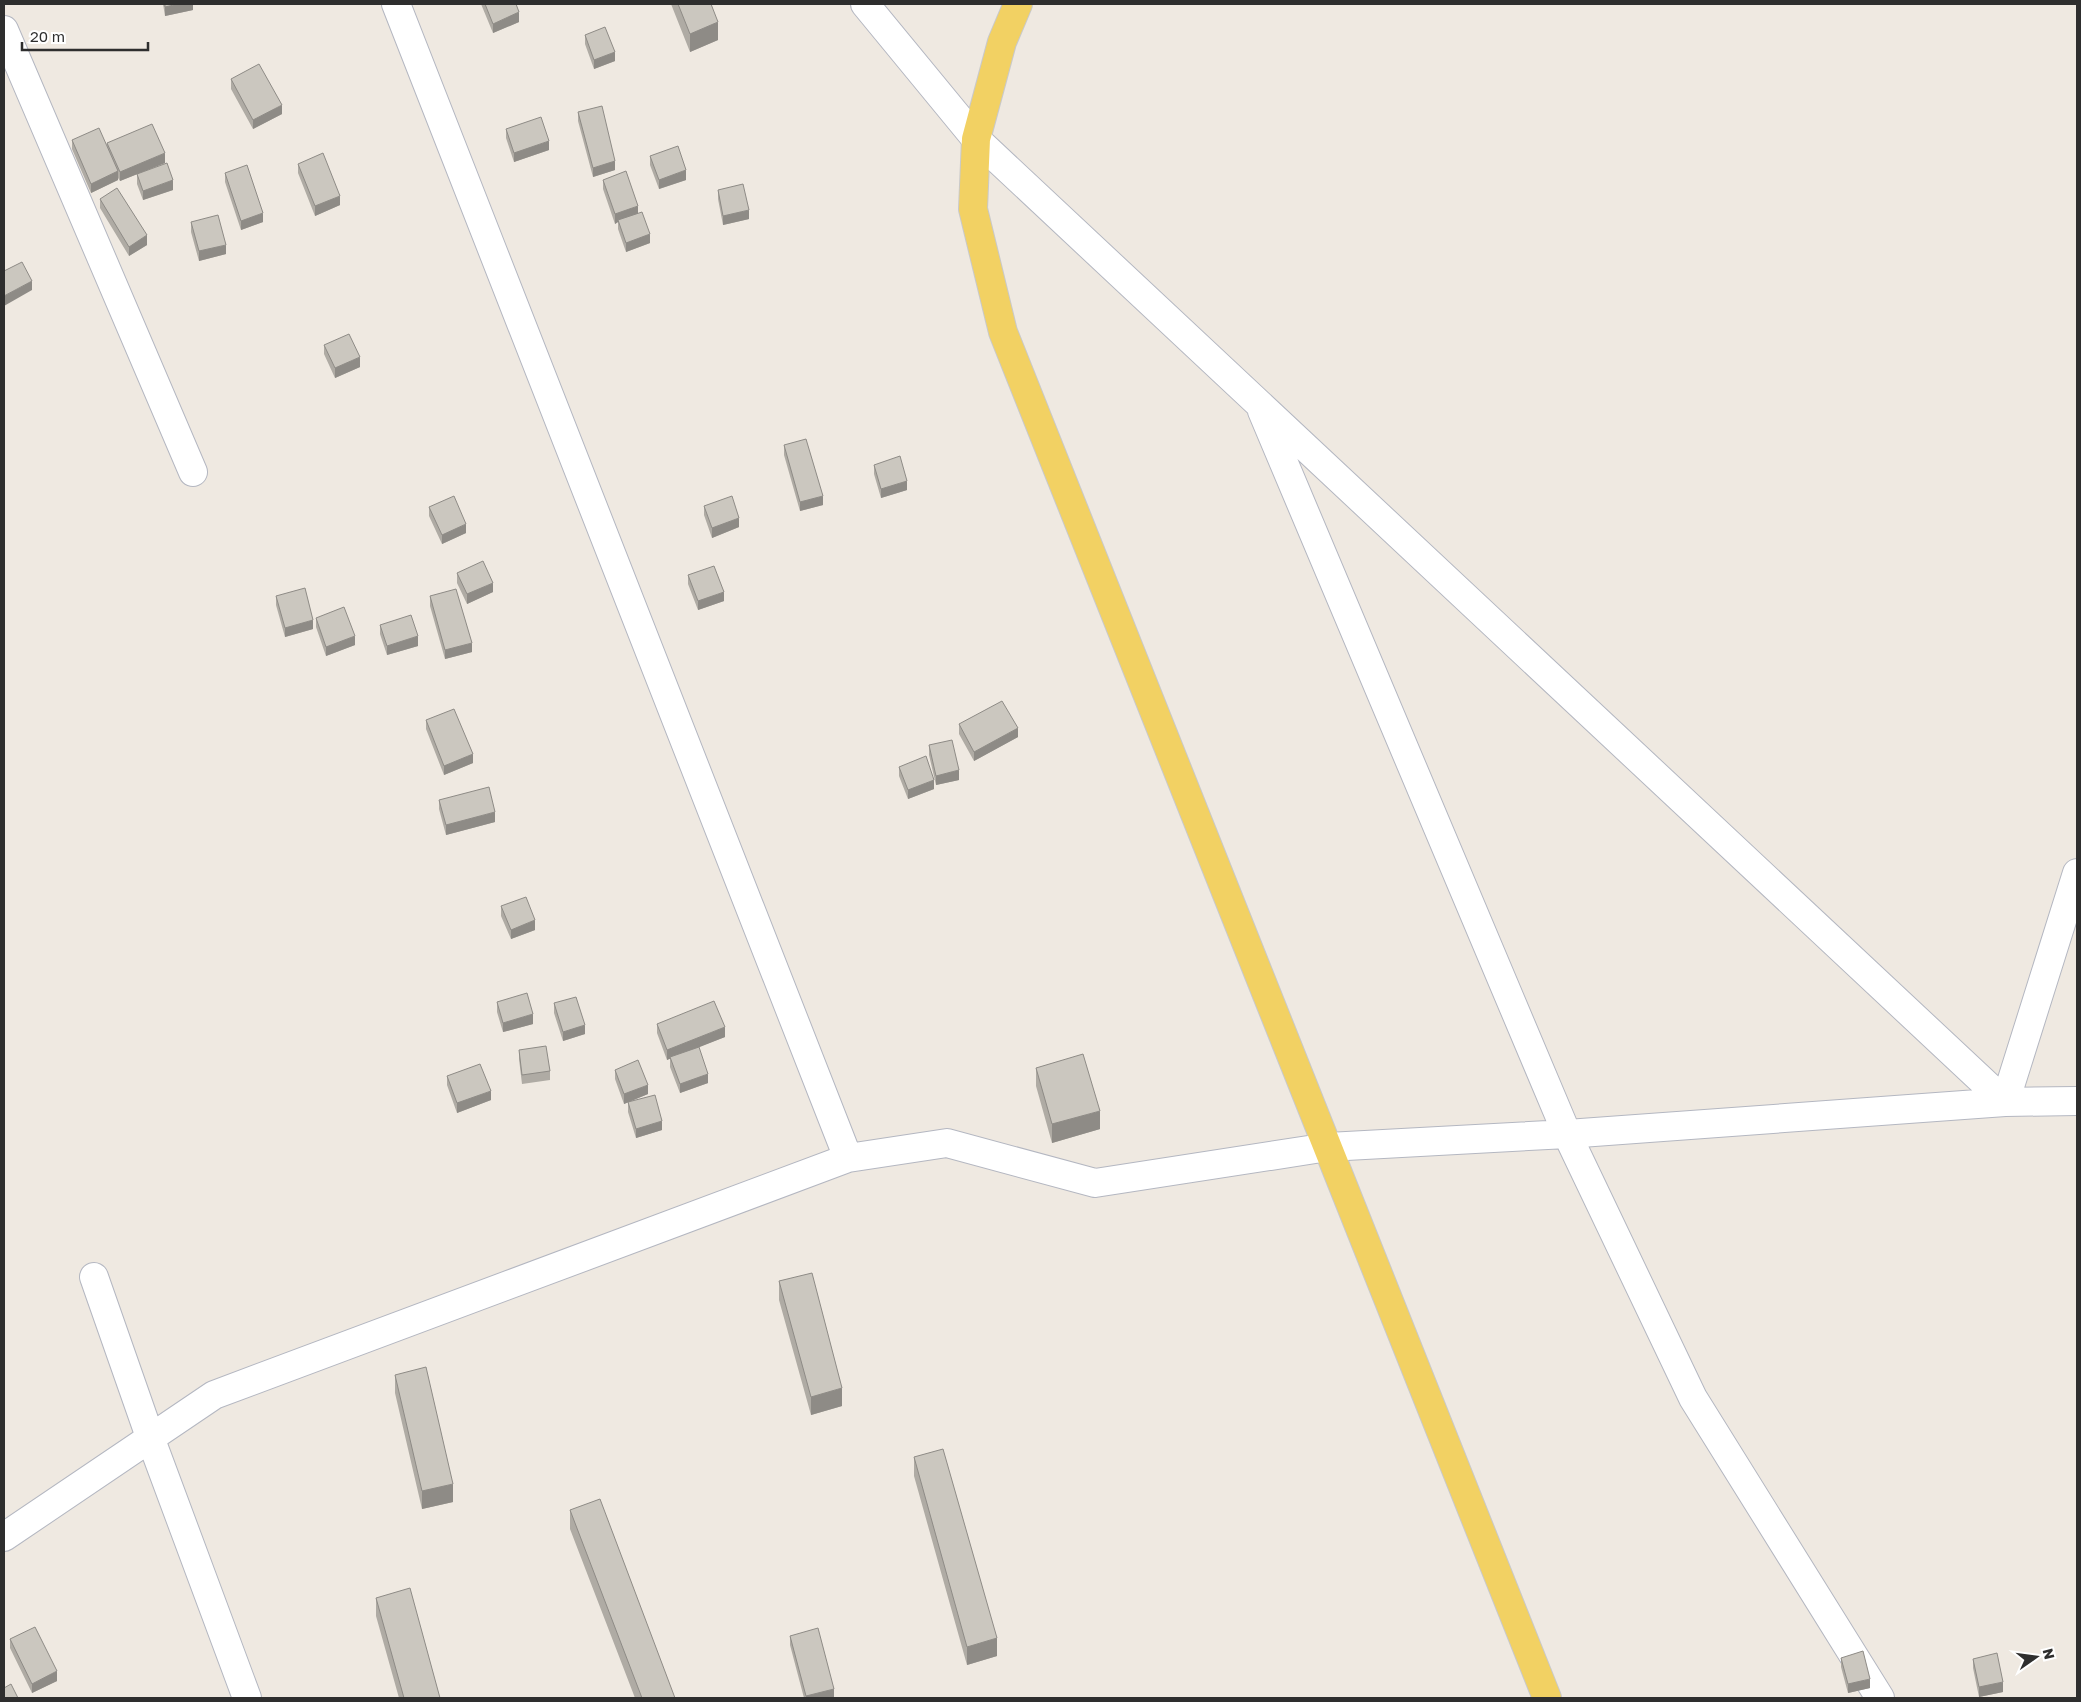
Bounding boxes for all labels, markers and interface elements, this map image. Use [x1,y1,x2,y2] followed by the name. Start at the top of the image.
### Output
[22,20,149,52] scale bar
[30,27,65,45] text: 20 m
[2011,1632,2061,1682] north arrow
[2040,1647,2059,1661] text: N

